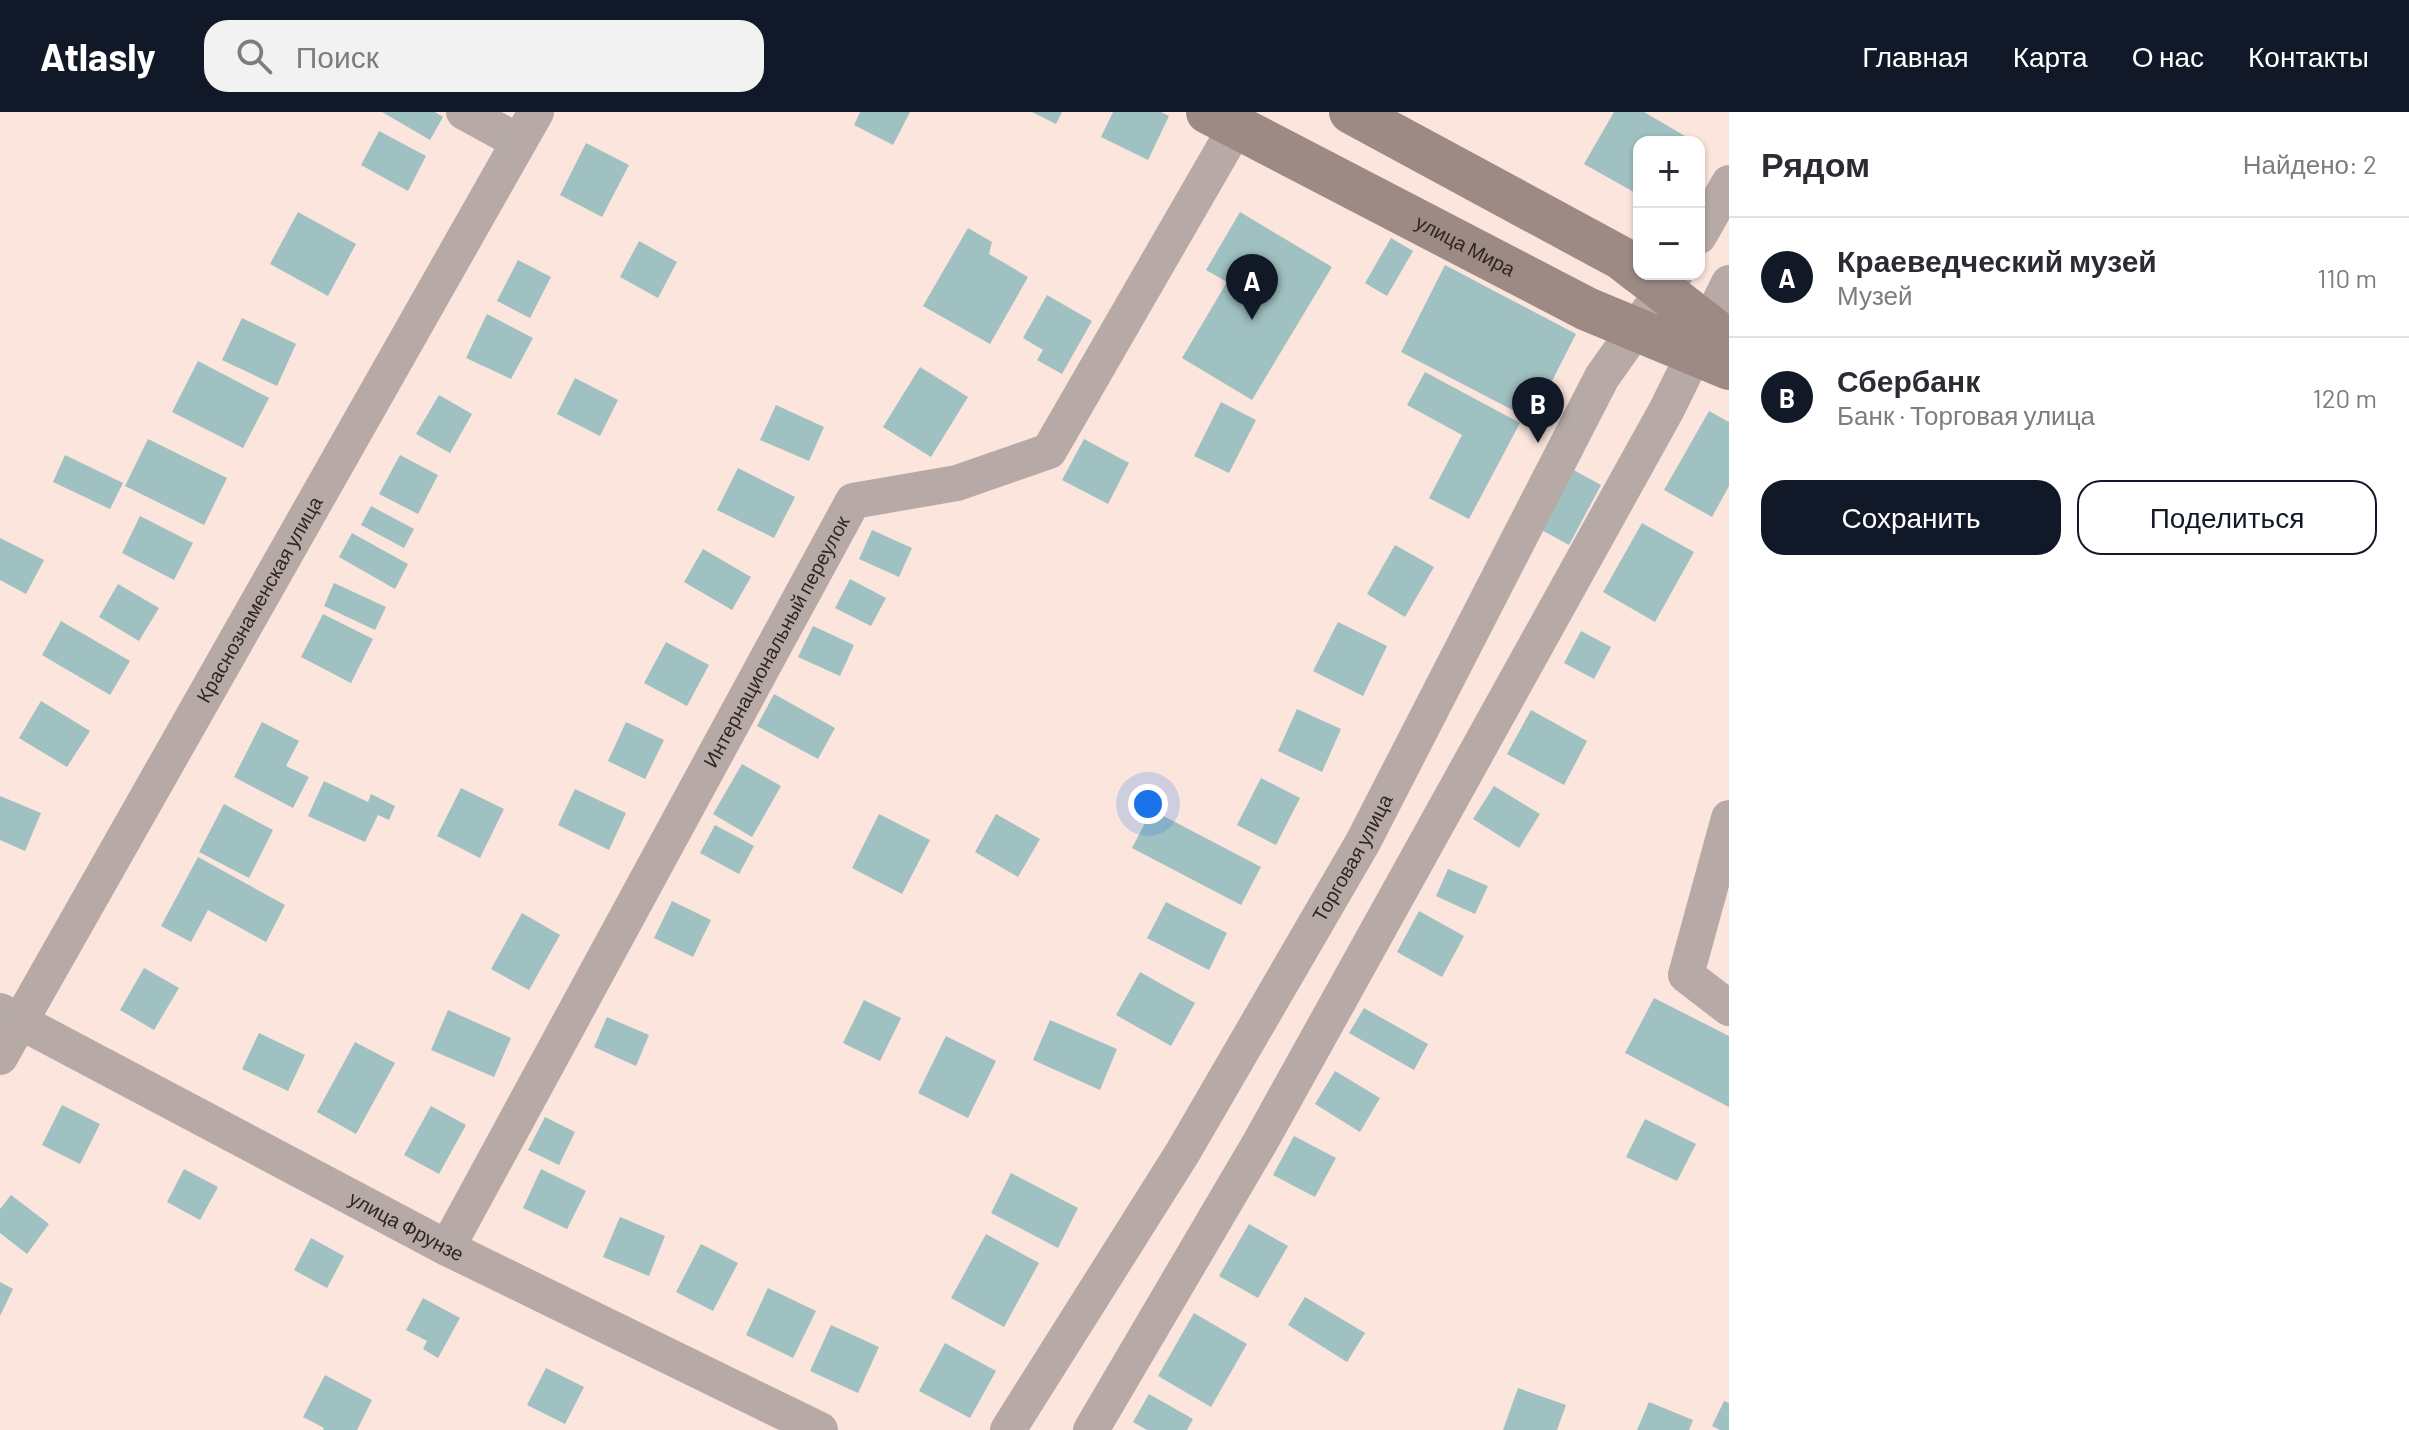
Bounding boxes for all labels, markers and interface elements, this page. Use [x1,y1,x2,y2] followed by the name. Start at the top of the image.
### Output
[204,20,764,92] search box
[40,33,156,79] text: Atlasly
[232,34,276,78] icon: search
[296,38,379,74] text: Поиск
[1862,39,1969,73] text: Главная
[2013,39,2088,73] text: Карта
[2132,39,2204,73] text: О нас
[2248,39,2369,73] text: Контакты
[1633,136,1705,280] map controls
[1633,136,1705,208] button: +
[1761,143,1870,184] text: Рядом
[2243,148,2377,179] text: Найдено: 2
[1633,208,1705,280] button: −
[1412,209,1520,281] street label: улица Мира
[1837,242,2157,278] text: Краеведческий музей
[1226,254,1278,320] pin: A
[1778,262,1796,293] text: A
[2317,262,2377,293] text: 110 m
[1837,279,1913,310] text: Музей
[1837,362,1980,398] text: Сбербанк
[1512,377,1564,443] pin: B
[1779,382,1795,413] text: B
[2313,382,2377,413] text: 120 m
[1837,399,2095,430] text: Банк · Торговая улица
[1761,480,2061,555] button: Сохранить
[2077,480,2377,555] button: Поделиться
[191,491,327,706] street label: Краснознаменская улица
[698,511,854,771] street label: Интернациональный переулок
[1128,784,1168,824] your location
[1307,789,1397,925] street label: Торговая улица
[345,1185,468,1265] street label: улица Фрунзе

